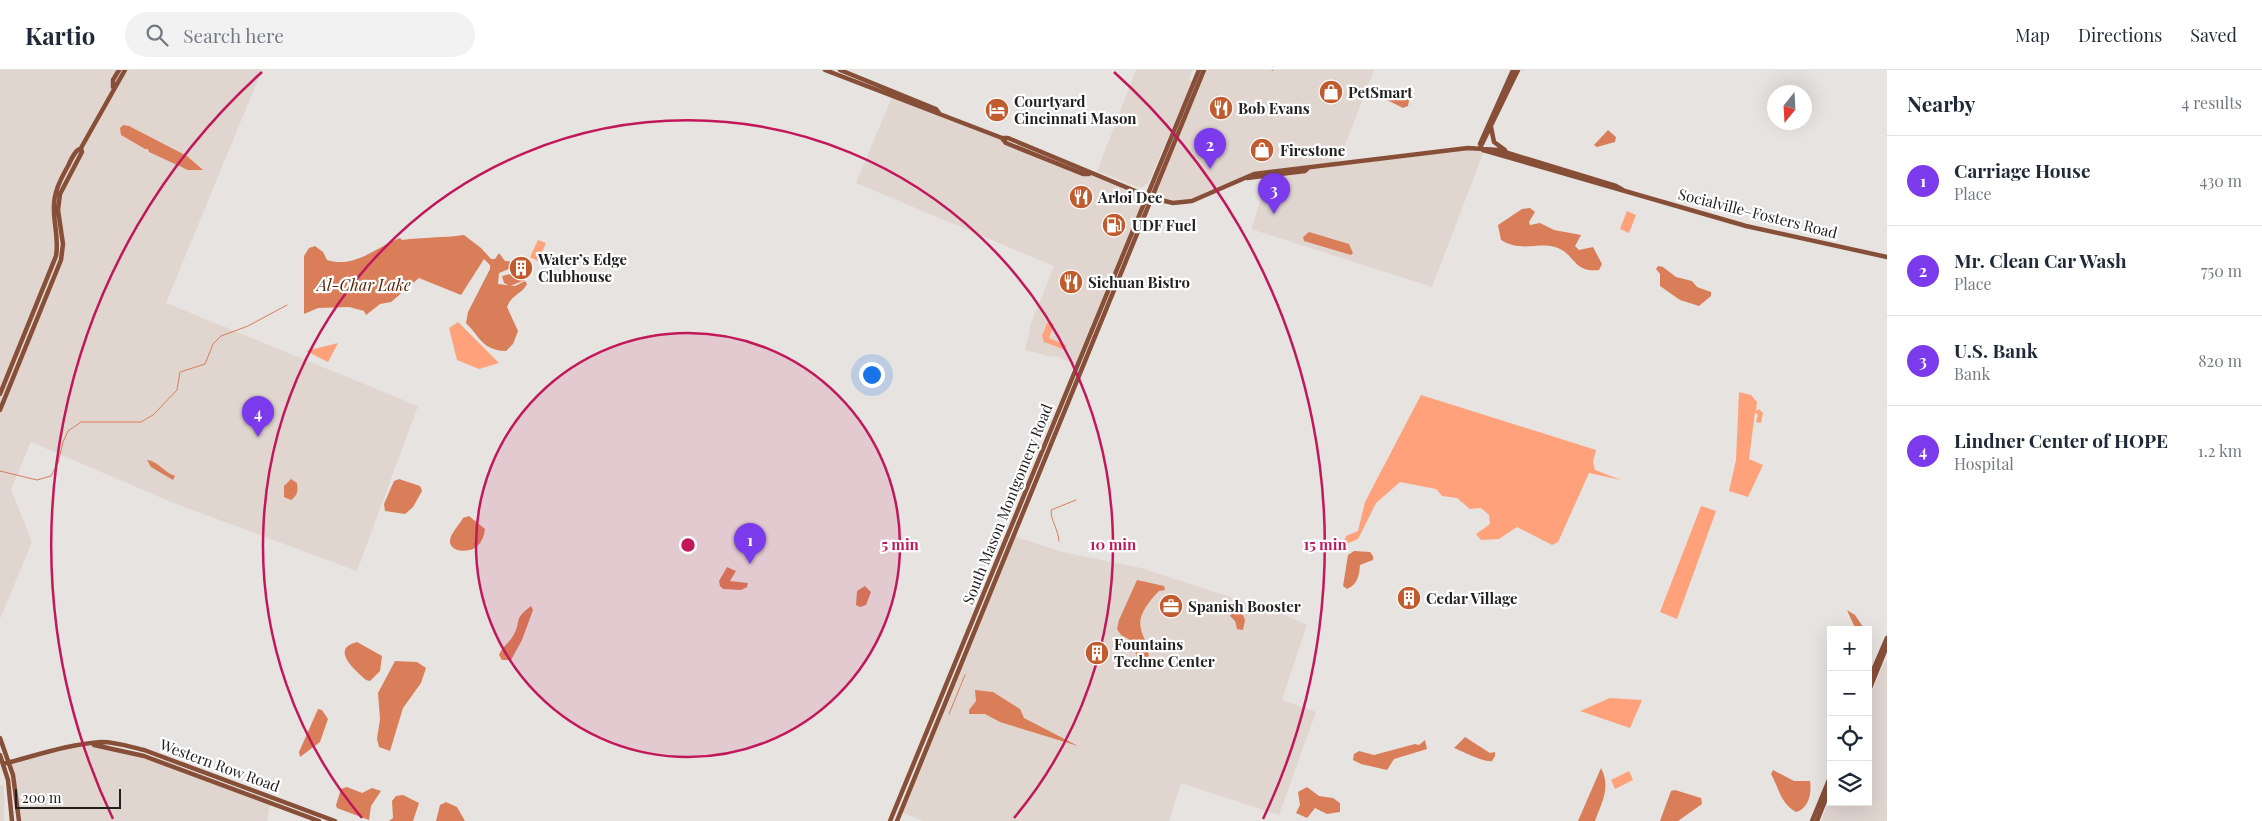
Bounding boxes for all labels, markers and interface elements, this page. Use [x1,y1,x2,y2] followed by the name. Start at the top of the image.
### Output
[125,12,475,57] search box
[25,19,95,51] text: Kartio
[143,21,171,49] icon: search
[183,22,284,48] text: Search here
[2015,23,2050,47] text: Map
[2078,23,2162,47] text: Directions
[2190,23,2237,47] text: Saved
[1318,79,1344,105] shop icon: PetSmart
[1348,82,1413,102] place label: PetSmart
[1767,85,1812,130] north arrow
[1907,89,1976,117] text: Nearby
[1014,91,1137,128] place label: Courtyard Cincinnati Mason
[2181,92,2242,113] text: 4 results
[1208,95,1234,121] restaurant icon: Bob Evans
[984,97,1010,123] hotel icon: Courtyard Cincinnati Mason
[1238,98,1310,118] place label: Bob Evans
[1194,128,1226,169] pin: 2
[1249,137,1275,163] shop icon: Firestone
[1280,140,1346,160] place label: Firestone
[1954,157,2090,183] text: Carriage House
[1920,170,1926,191] text: 1
[2199,170,2242,191] text: 430 m
[1258,173,1290,214] pin: 3
[1954,183,1992,204] text: Place
[1068,184,1094,210] restaurant icon: Arloi Dee
[1676,184,1840,243] street label: Socialville–Fosters Road
[1097,187,1163,207] place label: Arloi Dee
[1101,212,1127,238] fuel station icon: UDF Fuel
[1132,215,1196,235] place label: UDF Fuel
[1954,247,2127,273] text: Mr. Clean Car Wash
[537,249,628,286] place label: Water’s Edge Clubhouse
[508,255,534,281] building icon: Water’s Edge Clubhouse
[1919,260,1927,281] text: 2
[2201,260,2242,281] text: 750 m
[1058,269,1084,295] restaurant icon: Sichuan Bistro
[1088,272,1190,292] place label: Sichuan Bistro
[1954,273,1992,294] text: Place
[315,274,411,295] water label: Al-Char Lake
[1954,337,2038,363] text: U.S. Bank
[1919,350,1927,371] text: 3
[2198,350,2242,371] text: 820 m
[859,362,885,388] your location
[1954,363,1990,384] text: Bank
[242,396,274,437] pin: 4
[958,401,1057,607] street label: South Mason Montgomery Road
[1954,427,2168,453] text: Lindner Center of HOPE
[1919,440,1927,461] text: 4
[2198,440,2242,461] text: 1.2 km
[1954,453,2014,474] text: Hospital
[734,523,766,564] pin: 1
[881,534,920,554] text: 5 min
[1090,534,1137,554] text: 10 min
[1303,534,1347,554] text: 15 min
[679,536,697,554] centre of rings
[1396,585,1422,611] building icon: Cedar Village
[1426,588,1518,608] place label: Cedar Village
[1158,593,1184,619] office icon: Spanish Booster
[1188,596,1301,616] place label: Spanish Booster
[1827,626,1872,806] map controls
[1827,626,1872,671] button: +
[1114,634,1215,671] place label: Fountains Techne Center
[1084,640,1110,666] building icon: Fountains Techne Center
[1827,671,1872,716] button: −
[1827,716,1872,761] button: locate
[156,734,283,796] street label: Western Row Road
[1827,761,1872,806] button: layers
[15,786,121,809] scale bar
[22,788,61,807] text: 200 m

